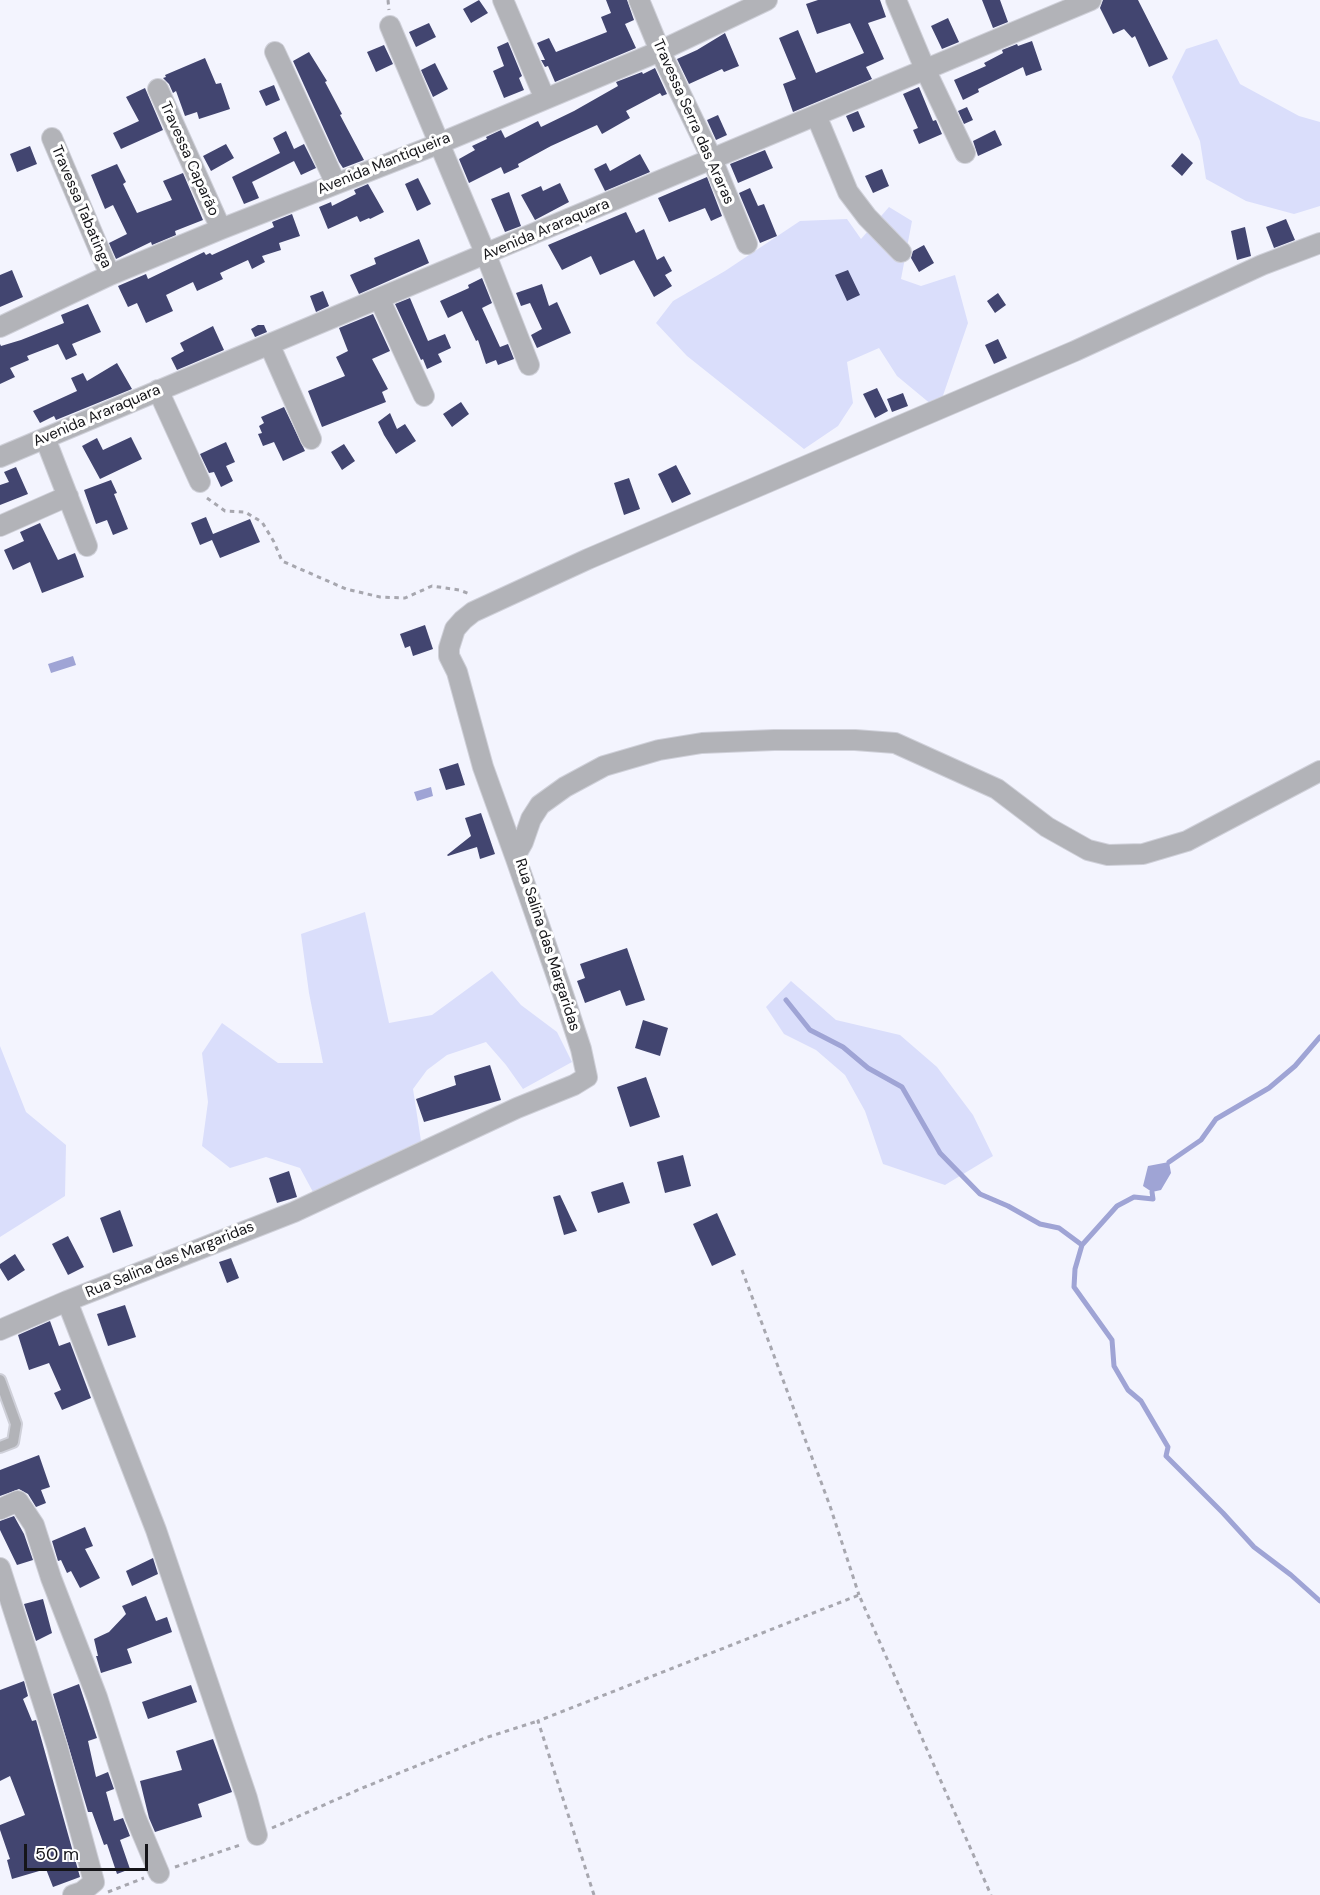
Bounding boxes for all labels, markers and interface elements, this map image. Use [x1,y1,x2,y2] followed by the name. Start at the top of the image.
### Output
[648,37,738,207] street label: Travessa Serra das Araras
[156,99,222,219] street label: Travessa Caparão
[315,129,453,199] street label: Avenida Mantiqueira
[47,143,115,271] street label: Travessa Tabatinga
[480,195,612,265] street label: Avenida Araraquara
[31,381,163,451] street label: Avenida Araraquara
[511,857,583,1033] street label: Rua Salina das Margaridas
[83,1218,257,1302] street label: Rua Salina das Margaridas
[27,1832,152,1870] scale bar
[35,1842,79,1866] text: 50 m

